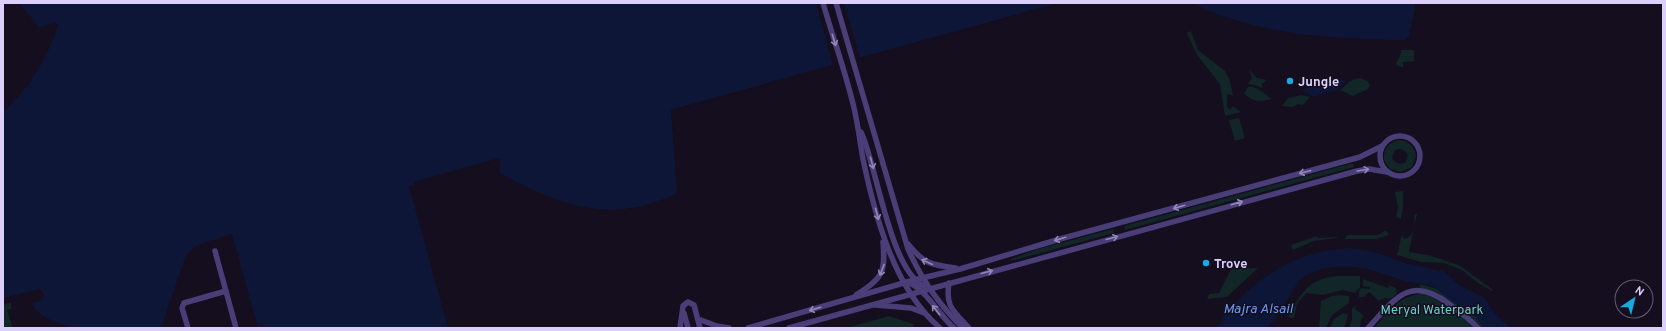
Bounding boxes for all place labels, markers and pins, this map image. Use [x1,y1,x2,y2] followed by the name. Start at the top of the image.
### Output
[1298,75,1339,91] place label: Jungle
[1285,76,1295,86] marker: Jungle
[1214,257,1248,273] place label: Trove
[1201,258,1211,268] marker: Trove

